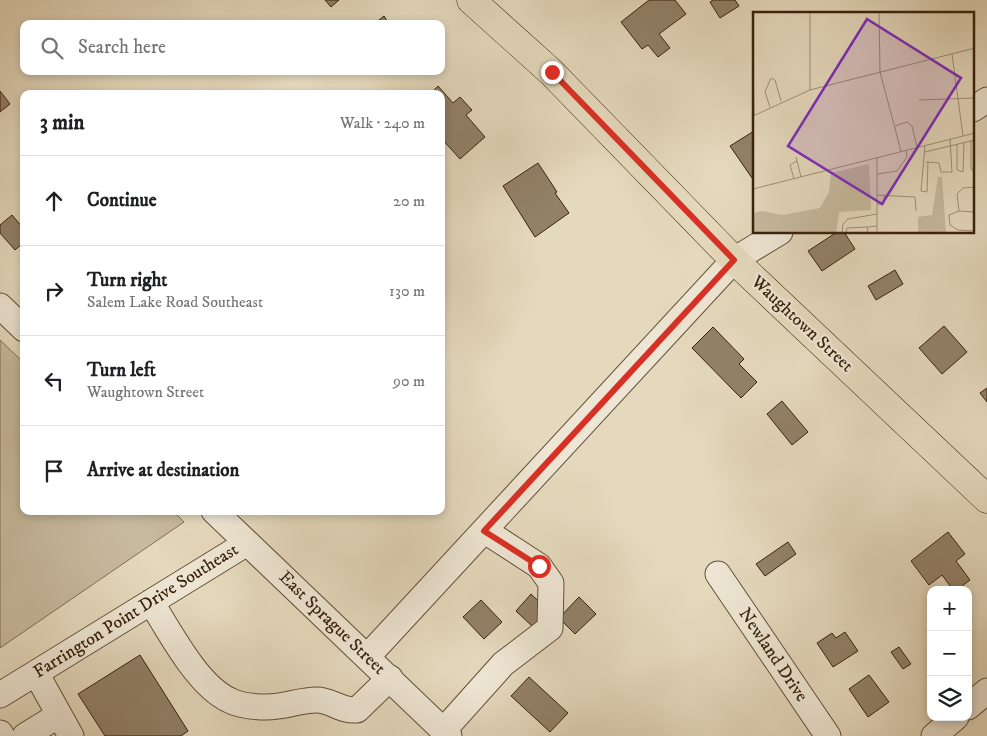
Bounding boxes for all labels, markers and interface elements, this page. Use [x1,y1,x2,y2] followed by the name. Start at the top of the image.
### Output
[753,12,974,234] inset map
[20,20,445,75] search box
[38,34,66,62] icon: search
[78,36,166,59] text: Search here
[541,61,564,84] route end
[40,110,85,136] text: 3 min
[340,113,425,133] text: Walk · 240 m
[40,187,68,215] icon: ahead
[87,189,157,212] text: Continue
[393,191,425,211] text: 20 m
[87,269,167,292] text: Turn right
[746,270,858,377] street label: Waughtown Street
[40,277,68,305] icon: right
[389,281,425,301] text: 130 m
[87,292,263,312] text: Salem Lake Road Southeast
[87,359,156,382] text: Turn left
[40,367,68,395] icon: left
[393,371,425,391] text: 90 m
[87,382,204,402] text: Waughtown Street
[40,457,68,485] icon: arrive
[87,459,239,482] text: Arrive at destination
[29,539,243,683] street label: Farrington Point Drive Southeast
[528,555,551,578] route start
[274,566,390,680] street label: East Sprague Street
[927,586,972,721] map controls
[927,586,972,631] button: +
[734,604,812,706] street label: Newland Drive
[927,631,972,676] button: −
[927,676,972,721] button: layers

